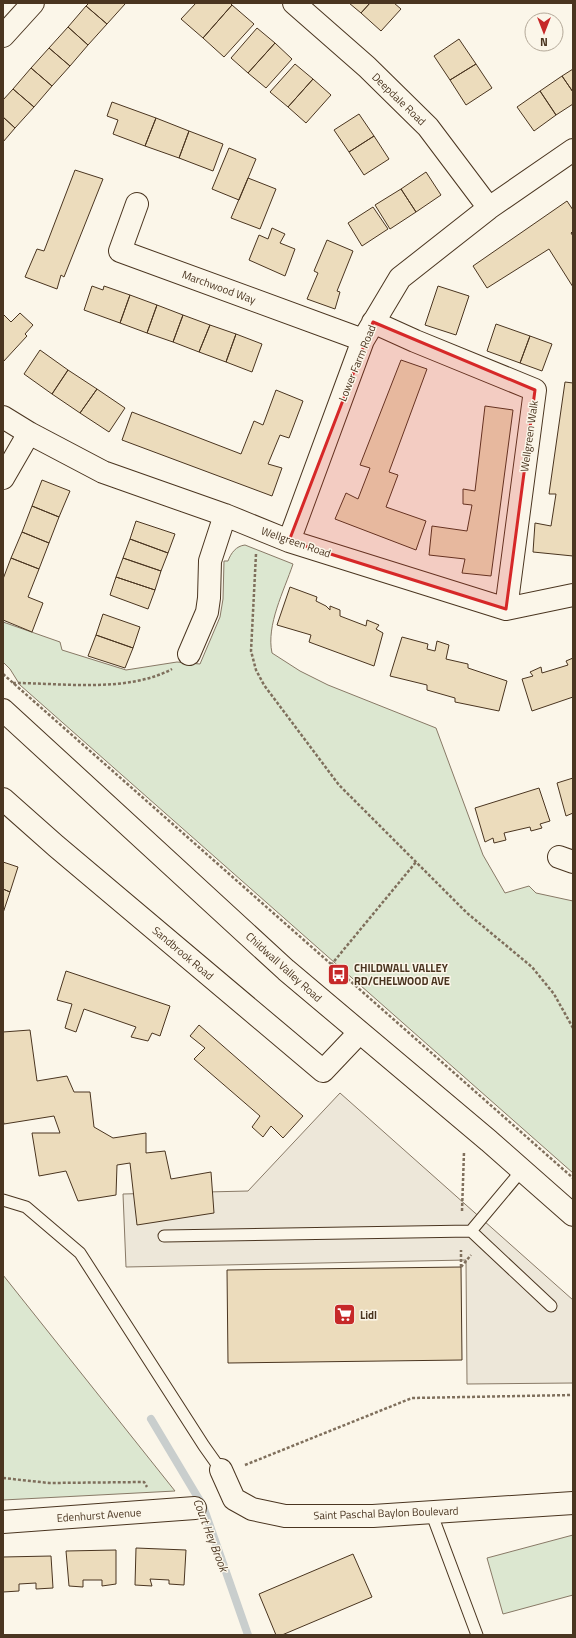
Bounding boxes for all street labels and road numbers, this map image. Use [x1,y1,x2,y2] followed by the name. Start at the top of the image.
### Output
[368,69,430,129] street label: Deepdale Road
[180,266,259,308] street label: Marchwood Way
[334,322,380,404] street label: Lower Farm Road
[516,399,542,473] street label: Wellgreen Walk
[259,523,333,561] street label: Wellgreen Road
[149,923,217,984] street label: Sandbrook Road
[242,928,326,1006] street label: Childwall Valley Road
[313,1502,459,1524] street label: Saint Paschal Baylon Boulevard
[56,1504,142,1526] street label: Edenhurst Avenue

